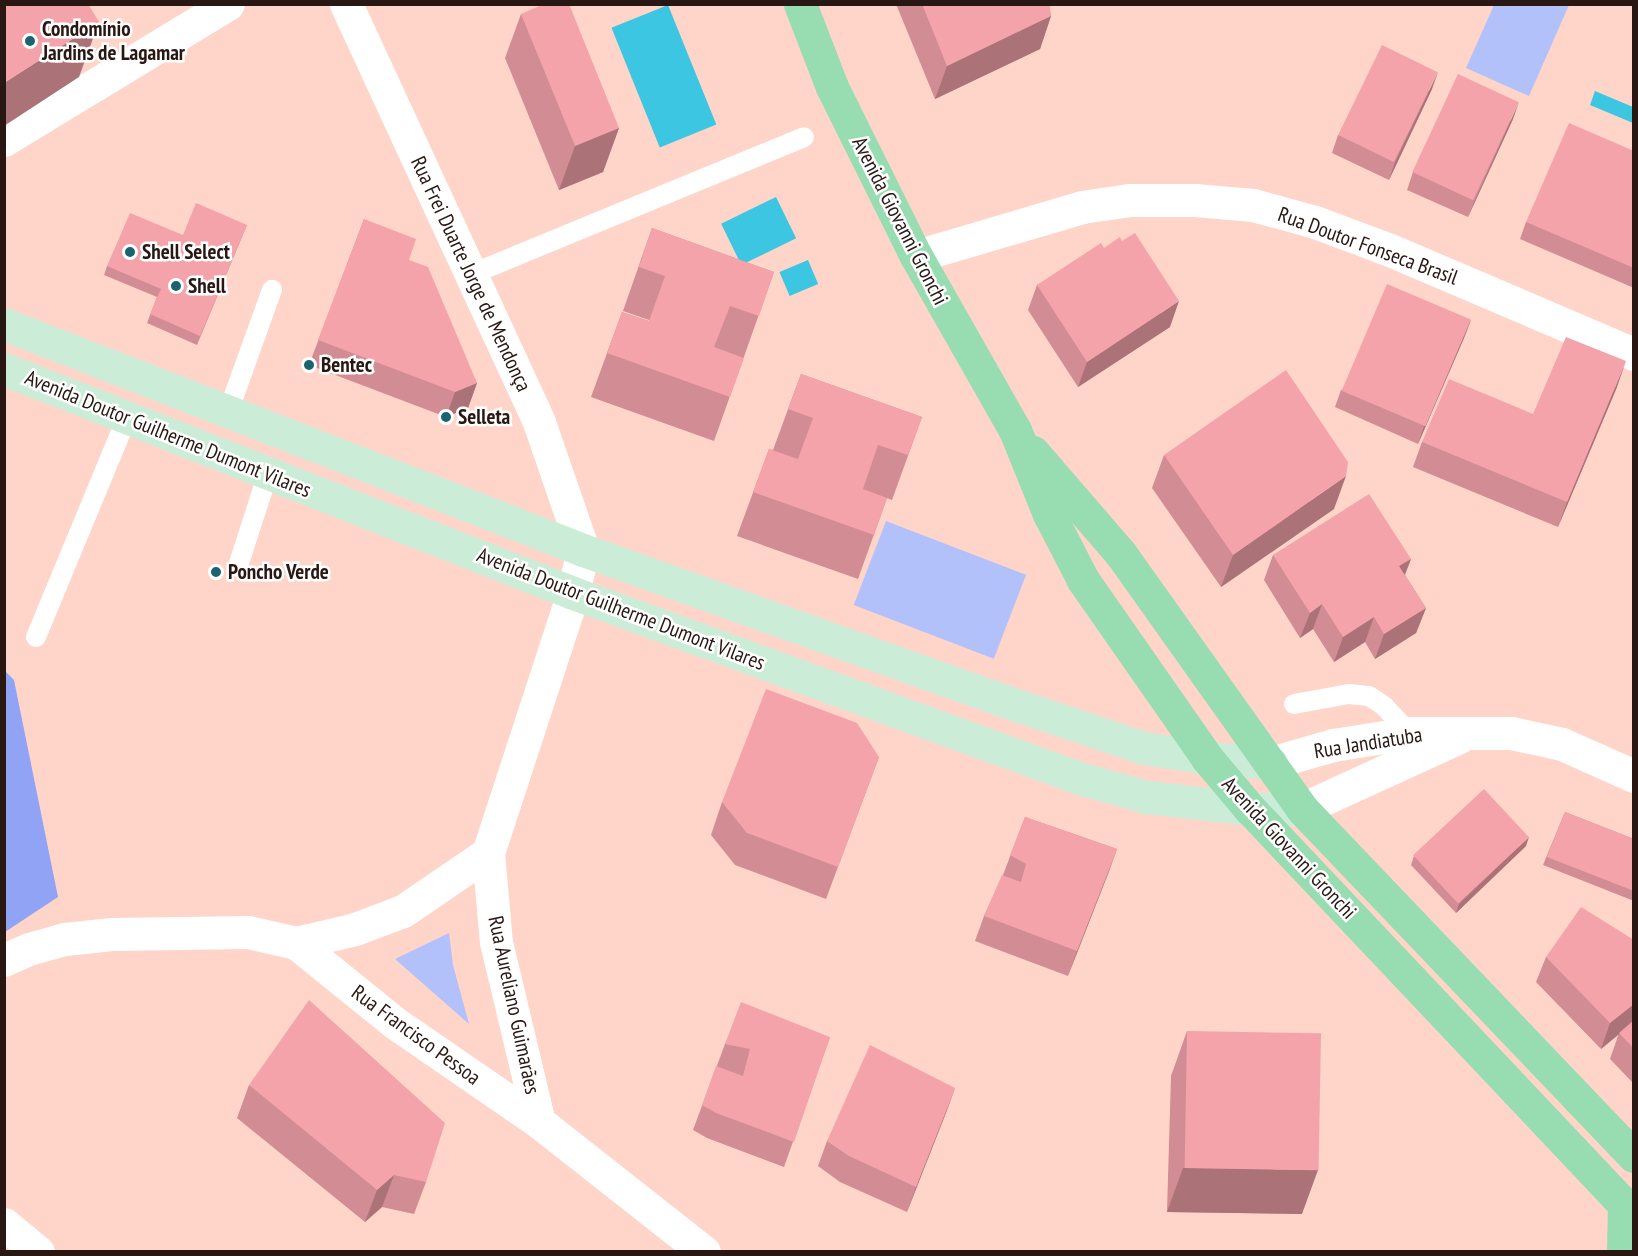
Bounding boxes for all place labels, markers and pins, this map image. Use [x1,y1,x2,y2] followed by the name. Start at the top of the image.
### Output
[42,16,185,66] place label: Condomínio Jardins de Lagamar
[23,34,37,48] marker: Condomínio Jardins de Lagamar
[142,239,230,265] place label: Shell Select
[123,245,137,259] marker: Shell Select
[188,273,226,299] place label: Shell
[169,279,183,293] marker: Shell
[321,352,372,378] place label: Bentec
[302,358,316,372] marker: Bentec
[458,404,510,430] place label: Selleta
[439,410,453,424] marker: Selleta
[228,559,329,585] place label: Poncho Verde
[209,565,223,579] marker: Poncho Verde

